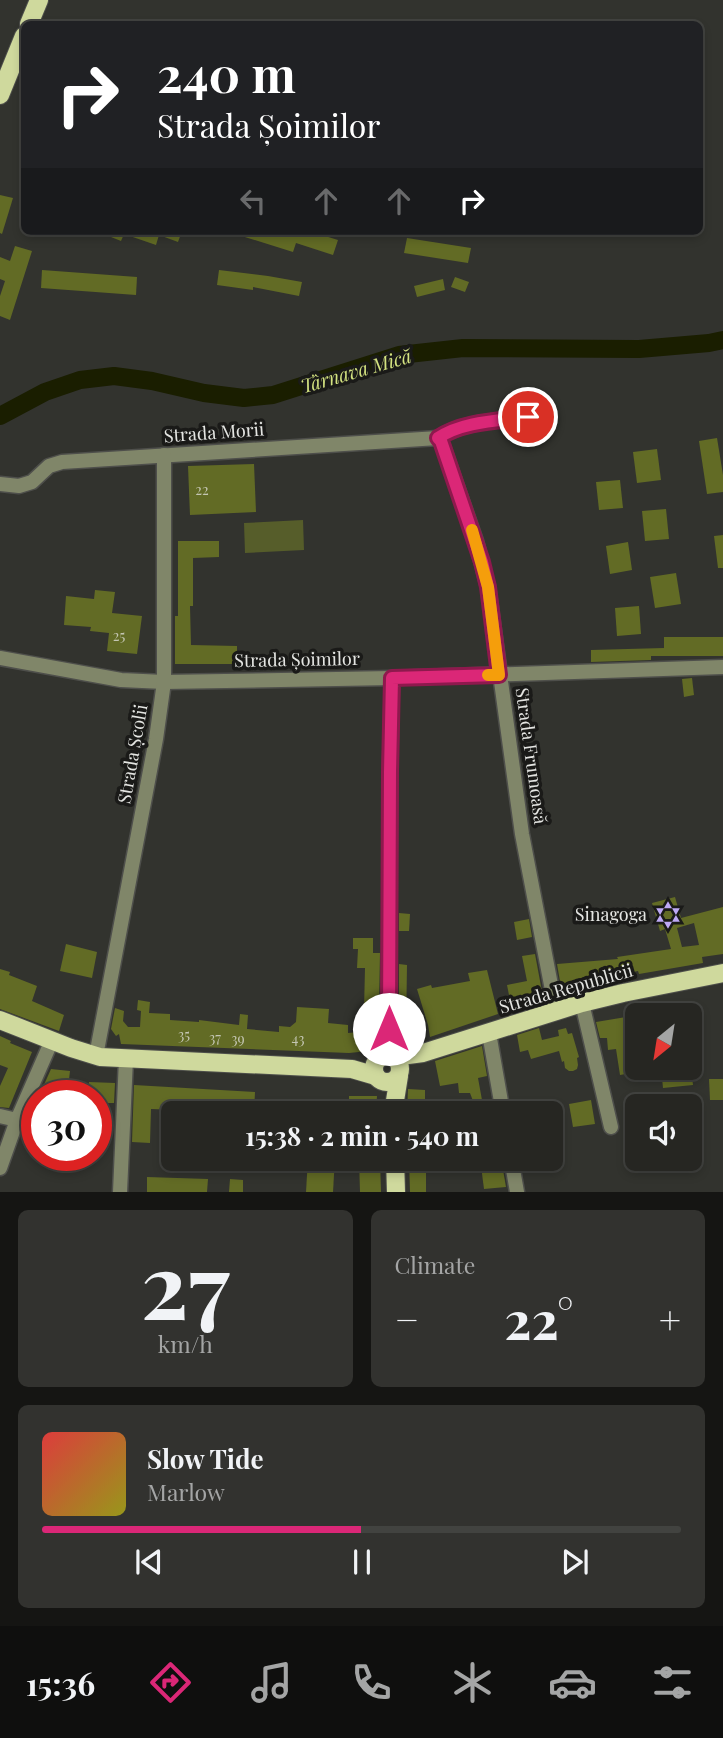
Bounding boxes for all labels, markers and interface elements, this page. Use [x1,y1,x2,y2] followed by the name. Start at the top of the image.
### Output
[157,40,296,105] text: 240 m
[42,49,133,140] icon: right
[157,103,381,146] text: Strada Șoimilor
[234,182,272,220] icon: left
[307,182,345,220] icon: ahead
[380,182,418,220] icon: ahead
[453,182,491,220] icon: right
[297,341,416,398] water label: Târnava Mică
[498,387,558,447] pin
[509,398,547,436] icon: arrive
[163,417,265,447] street label: Strada Morii
[195,480,209,499] house number: 22
[113,626,125,645] house number: 25
[234,646,360,672] street label: Strada Șoimilor
[511,686,553,826] street label: Strada Frumoasă
[111,702,153,805] street label: Strada Școlii
[653,900,683,930] synagogue icon: Sinagoga
[575,902,647,926] place label: Sinagoga
[496,957,635,1019] street label: Strada Republicii
[352,992,426,1066] position arrow
[625,1003,702,1080] north arrow
[625,1003,702,1171] map controls
[178,1025,190,1044] house number: 35
[209,1028,221,1047] house number: 37
[231,1029,245,1048] house number: 39
[292,1029,304,1048] house number: 43
[21,1080,112,1171] speed limit sign: 30
[625,1094,702,1171] button: sound
[245,1118,479,1153] text: 15:38 · 2 min · 540 m
[141,1222,230,1343] text: 27
[395,1249,475,1280] text: Climate
[504,1284,574,1353] text: 22°
[395,1293,419,1344] text: −
[659,1293,681,1344] text: +
[158,1328,213,1359] text: km/h
[147,1441,264,1476] text: Slow Tide
[147,1476,225,1507] text: Marlow
[130,1543,168,1581] icon: previous
[343,1543,381,1581] icon: pause
[556,1543,594,1581] icon: next
[146,1658,195,1707] icon: directions
[247,1658,296,1707] icon: music
[347,1658,396,1707] icon: phone
[448,1658,497,1707] icon: climate
[548,1658,597,1707] icon: car
[648,1658,697,1707] icon: filters
[26,1661,95,1704] text: 15:36

